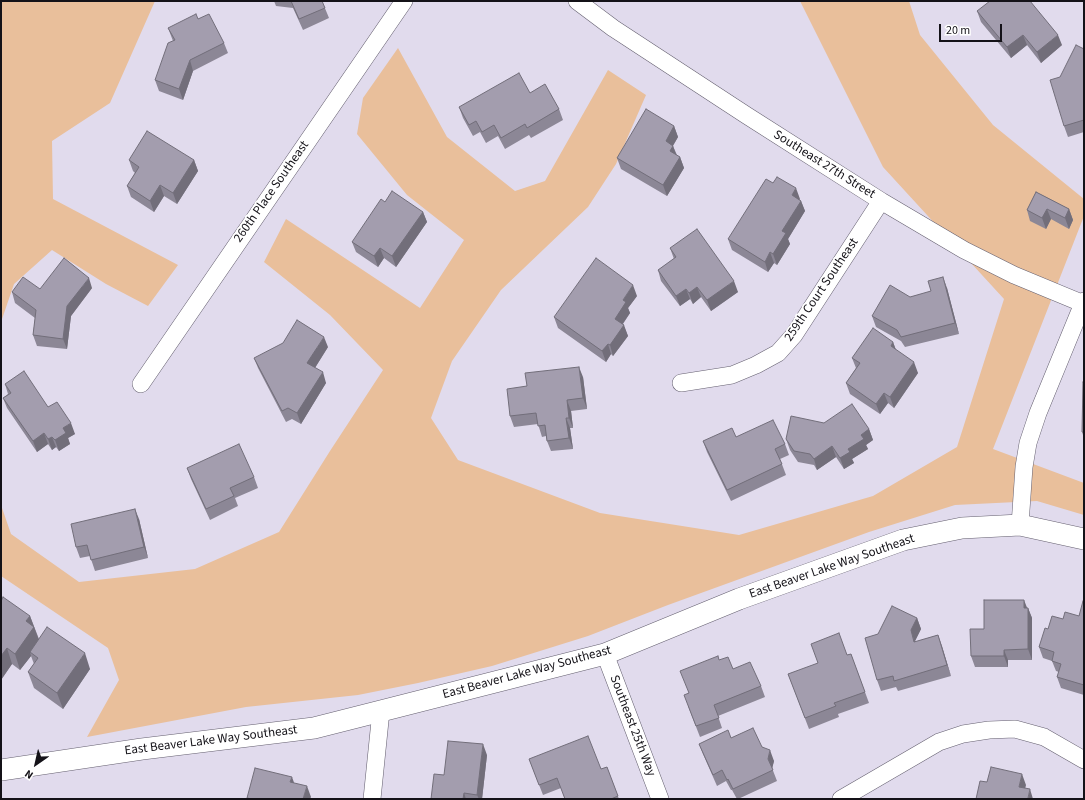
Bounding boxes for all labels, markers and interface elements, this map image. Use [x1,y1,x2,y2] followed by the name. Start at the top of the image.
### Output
[941,16,1004,42] scale bar
[946,22,970,39] text: 20 m
[770,127,878,203] street label: Southeast 27th Street
[231,138,313,246] street label: 260th Place Southeast
[782,235,862,345] street label: 259th Court Southeast
[747,531,917,603] street label: East Beaver Lake Way Southeast
[441,643,613,703] street label: East Beaver Lake Way Southeast
[606,673,658,779] street label: Southeast 25th Way
[124,723,298,759] street label: East Beaver Lake Way Southeast
[16,744,56,784] north arrow
[22,766,36,783] text: N

